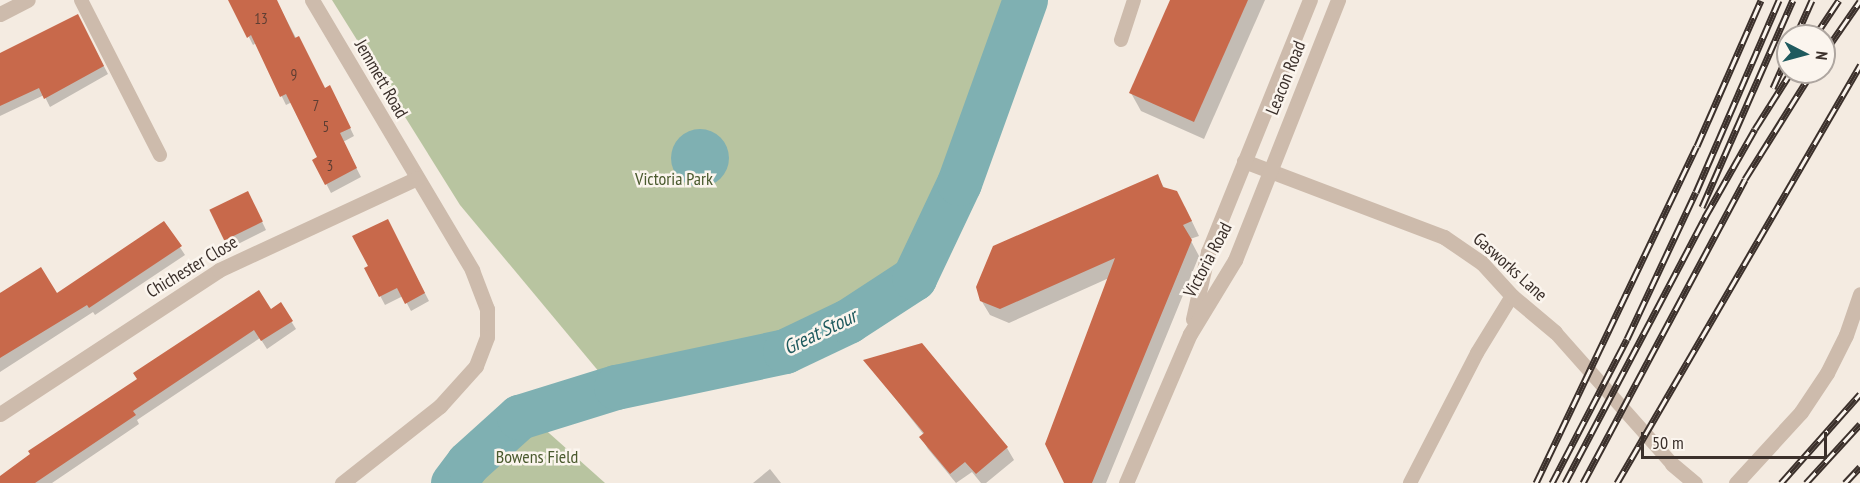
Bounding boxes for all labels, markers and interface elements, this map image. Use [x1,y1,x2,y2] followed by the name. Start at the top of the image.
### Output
[254,10,268,28] house number: 13
[1776,24,1836,84] north arrow
[350,36,412,122] street label: Jemmett Road
[1261,38,1311,118] street label: Leacon Road
[1812,50,1832,61] text: N
[291,66,297,84] house number: 9
[313,97,319,115] house number: 7
[323,118,329,136] house number: 5
[327,157,333,175] house number: 3
[635,168,713,190] park label: Victoria Park
[1179,219,1237,301] street label: Victoria Road
[1469,228,1551,306] street label: Gasworks Lane
[142,231,242,303] street label: Chichester Close
[780,304,860,360] water label: Great Stour
[1644,420,1830,458] scale bar
[1652,431,1684,454] text: 50 m
[496,446,578,468] park label: Bowens Field

